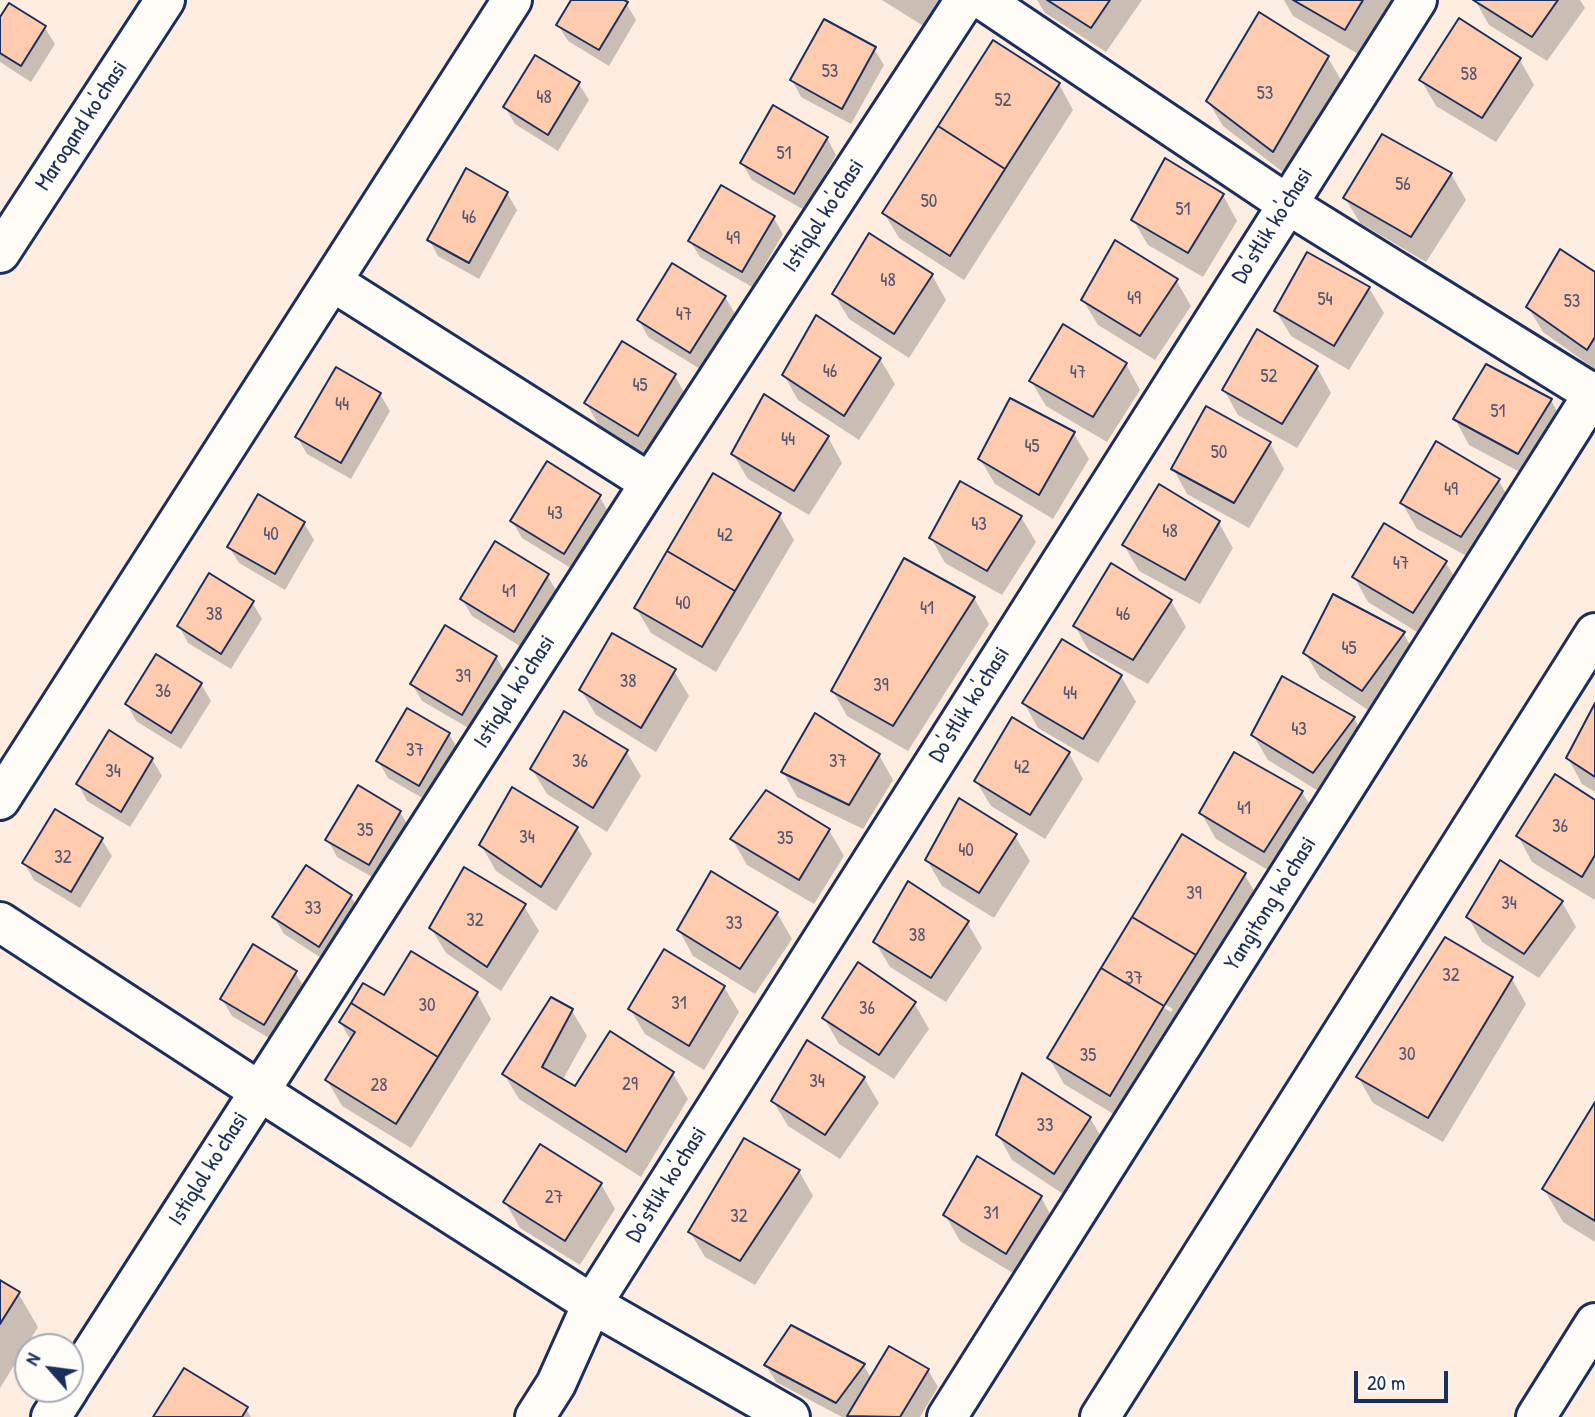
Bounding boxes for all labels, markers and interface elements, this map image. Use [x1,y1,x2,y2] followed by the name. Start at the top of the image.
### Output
[30,56,134,196] street label: Maroqand ko'chasi
[822,61,838,83] house number: 53
[1461,64,1477,86] house number: 58
[1257,83,1273,105] house number: 53
[536,87,552,109] house number: 48
[995,90,1011,112] house number: 52
[777,143,791,165] house number: 51
[777,154,871,278] street label: Istiqlol ko'chasi
[1227,163,1319,289] street label: Do'stlik ko'chasi
[1395,174,1411,196] house number: 56
[921,191,937,213] house number: 50
[1176,199,1190,221] house number: 51
[462,207,476,229] house number: 46
[726,228,740,250] house number: 49
[880,270,896,292] house number: 48
[1127,288,1141,310] house number: 49
[1317,289,1333,311] house number: 54
[1564,291,1580,313] house number: 53
[676,304,692,326] house number: 47
[823,361,837,383] house number: 46
[1070,362,1086,384] house number: 47
[1261,366,1277,388] house number: 52
[632,375,648,397] house number: 45
[335,394,349,416] house number: 44
[1491,401,1505,423] house number: 51
[781,429,795,451] house number: 44
[1024,436,1040,458] house number: 45
[1211,442,1227,464] house number: 50
[1444,479,1458,501] house number: 49
[547,503,563,525] house number: 43
[971,514,987,536] house number: 43
[1162,521,1178,543] house number: 48
[263,524,279,546] house number: 40
[717,525,733,547] house number: 42
[1393,553,1409,575] house number: 47
[502,581,516,603] house number: 41
[675,593,691,615] house number: 40
[920,598,934,620] house number: 41
[206,604,222,626] house number: 38
[1116,604,1130,626] house number: 46
[468,630,562,754] street label: Istiqlol ko'chasi
[1341,638,1357,660] house number: 45
[924,642,1016,768] street label: Do'stlik ko'chasi
[455,666,471,688] house number: 39
[620,671,636,693] house number: 38
[873,675,889,697] house number: 39
[155,681,171,703] house number: 36
[1063,683,1077,705] house number: 44
[1291,719,1307,741] house number: 43
[406,740,424,762] house number: 37
[572,751,588,773] house number: 36
[829,751,847,773] house number: 37
[1014,757,1030,779] house number: 42
[105,761,121,783] house number: 34
[1237,798,1251,820] house number: 41
[1552,816,1568,838] house number: 36
[357,820,373,842] house number: 35
[519,827,535,849] house number: 34
[777,828,793,850] house number: 35
[1219,832,1323,976] street label: Yangitong ko'chasi
[958,840,974,862] house number: 40
[54,847,72,869] house number: 32
[1186,883,1202,905] house number: 39
[1501,893,1517,915] house number: 34
[304,898,322,920] house number: 33
[466,910,484,932] house number: 32
[725,913,743,935] house number: 33
[909,925,925,947] house number: 38
[1442,965,1460,987] house number: 32
[1125,968,1143,990] house number: 37
[671,993,687,1015] house number: 31
[418,995,436,1017] house number: 30
[859,998,875,1020] house number: 36
[1398,1044,1416,1066] house number: 30
[1080,1045,1096,1067] house number: 35
[809,1071,825,1093] house number: 34
[622,1074,638,1096] house number: 29
[370,1075,388,1097] house number: 28
[163,1107,255,1231] street label: Istiqlol ko'chasi
[1036,1115,1054,1137] house number: 33
[621,1122,713,1248] street label: Do'stlik ko'chasi
[545,1187,563,1209] house number: 27
[983,1203,999,1225] house number: 31
[730,1206,748,1228] house number: 32
[14,1333,84,1403] north arrow
[18,1349,46,1370] text: N
[1357,1358,1452,1402] scale bar
[1367,1368,1405,1397] text: 20 m

